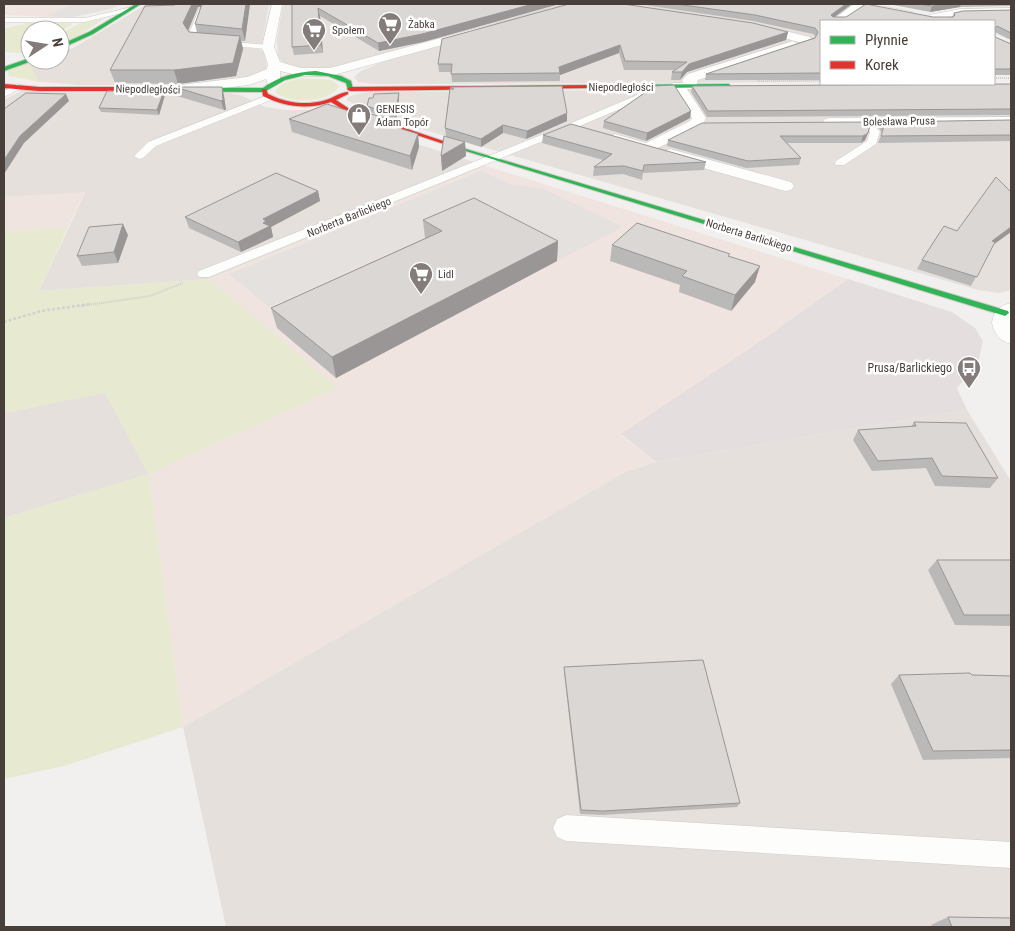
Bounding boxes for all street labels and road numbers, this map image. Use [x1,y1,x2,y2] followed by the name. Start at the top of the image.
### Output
[589,81,653,94] street label: Niepodległości
[115,82,181,97] street label: Niepodległości
[863,114,935,129] street label: Bolesława Prusa
[305,195,393,240] street label: Norberta Barlickiego
[704,216,794,255] street label: Norberta Barlickiego

